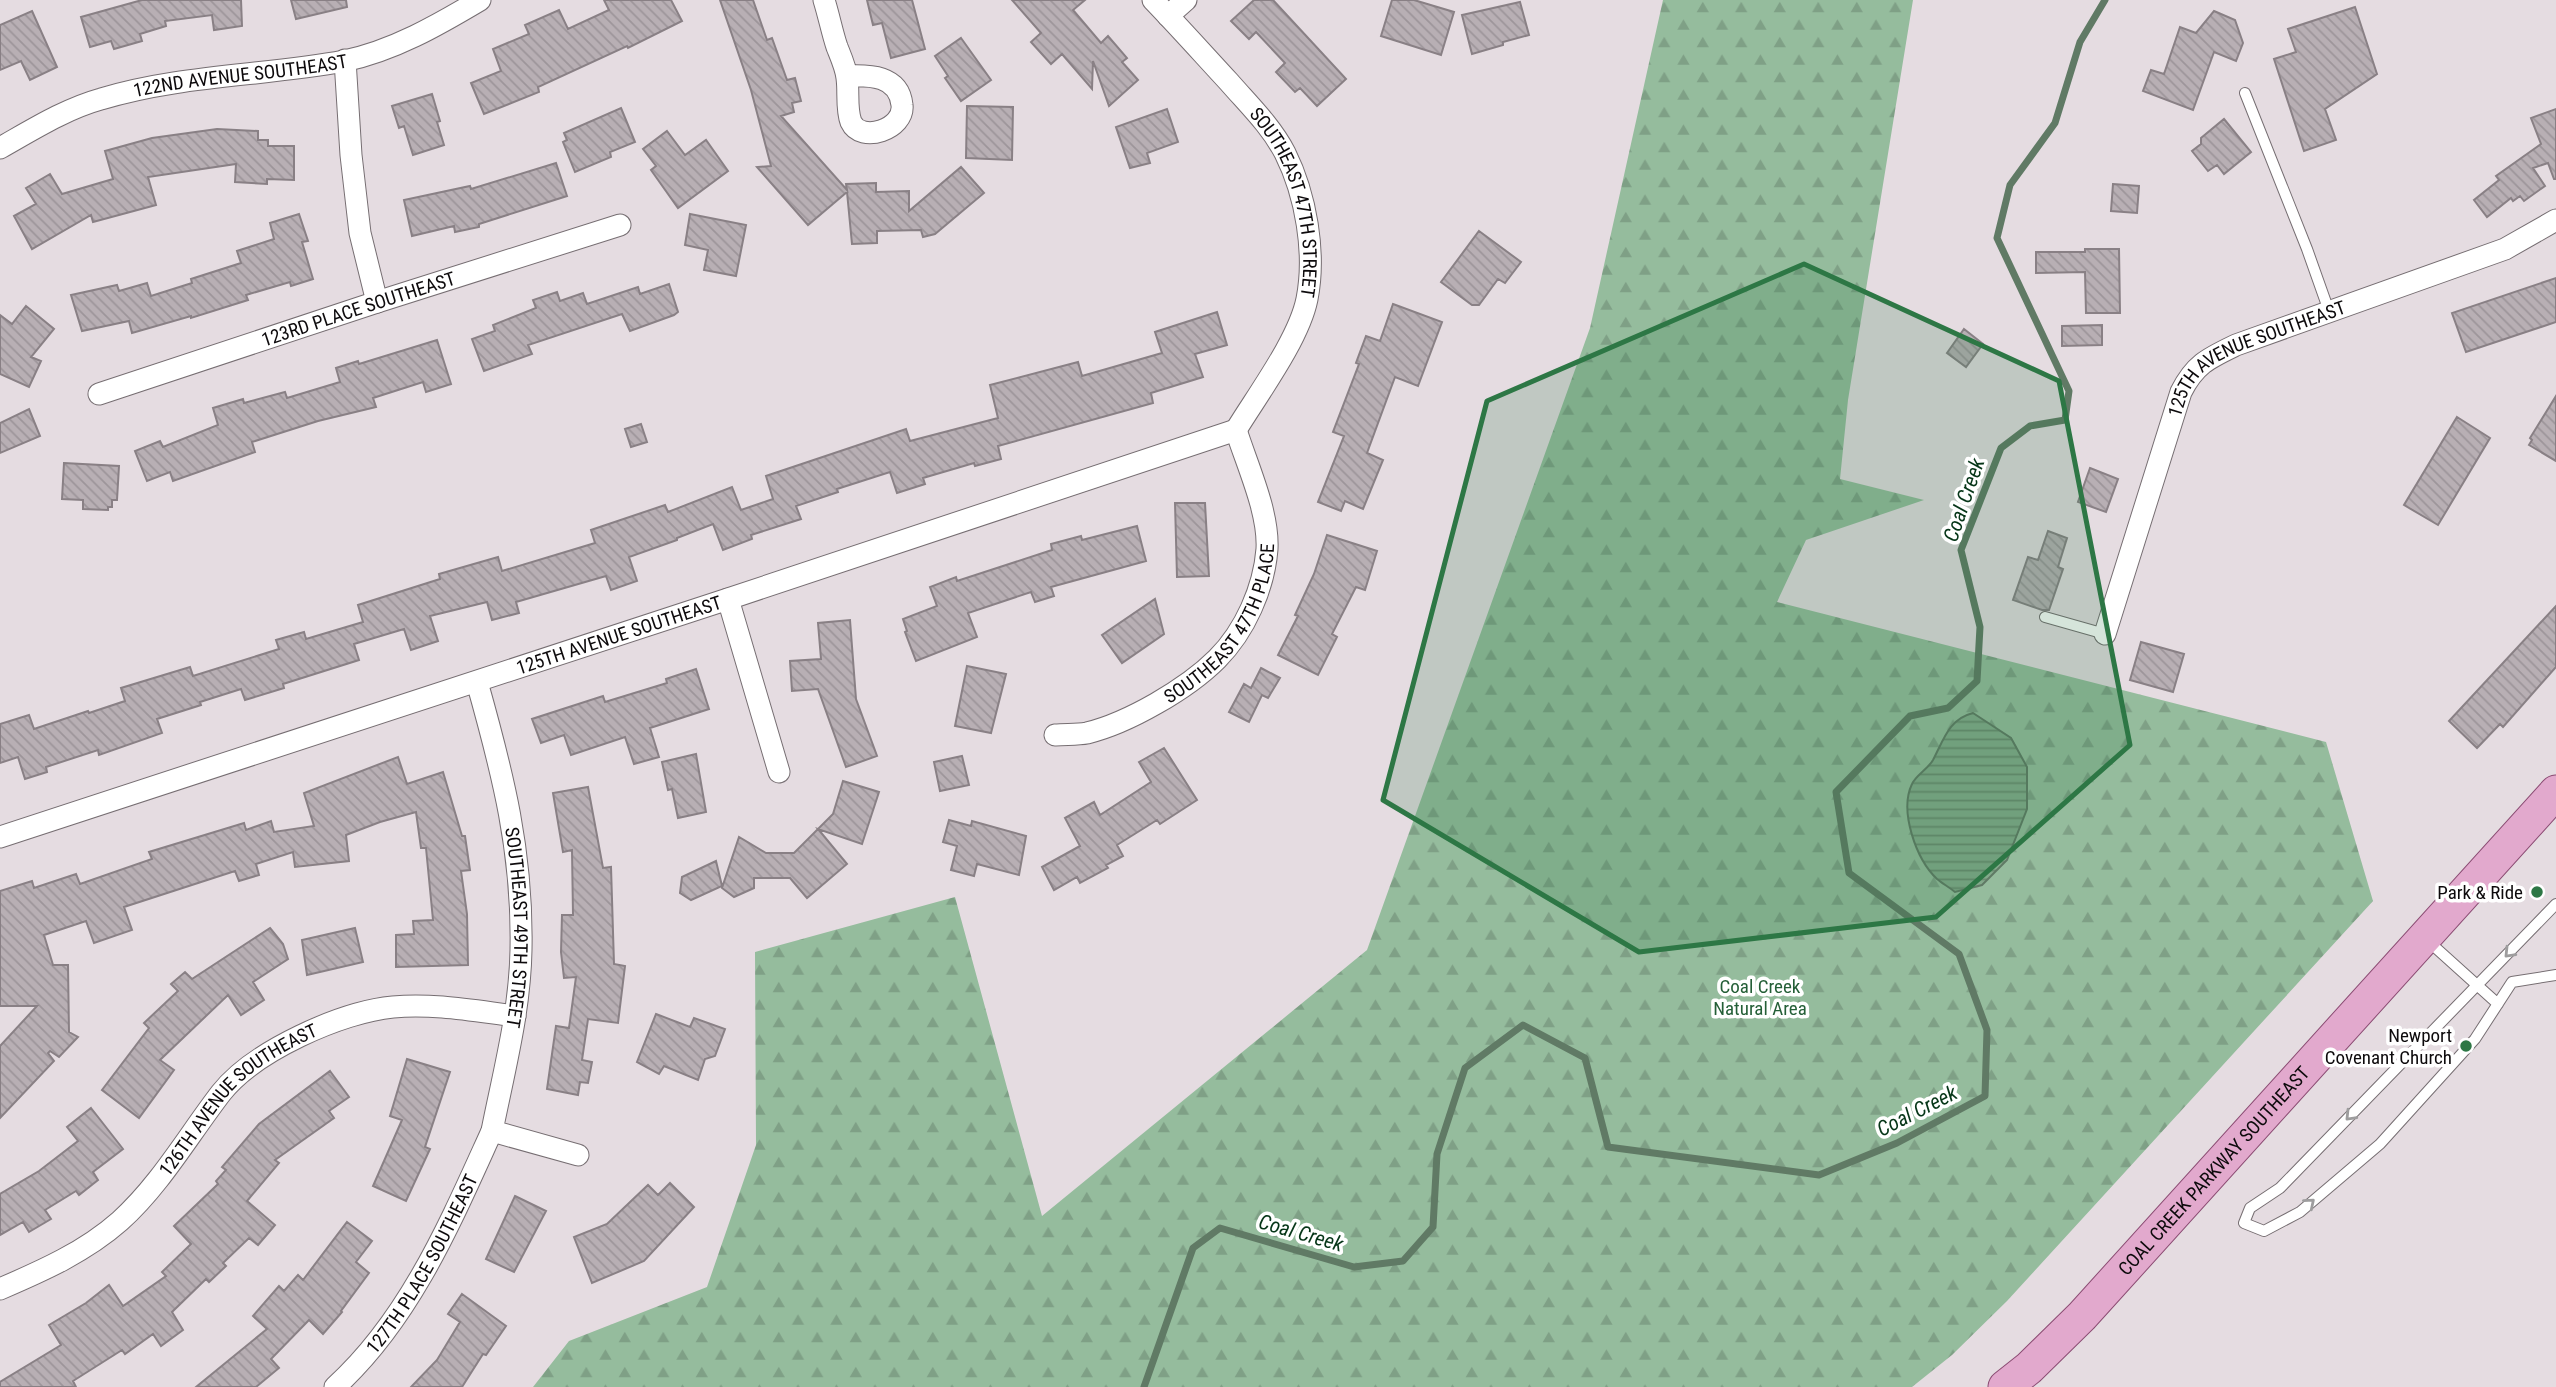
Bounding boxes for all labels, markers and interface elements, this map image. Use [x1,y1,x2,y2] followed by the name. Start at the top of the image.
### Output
[131,49,349,102] street label: 122ND AVENUE SOUTHEAST
[1245,102,1322,299] street label: SOUTHEAST 47TH STREET
[258,266,458,351] street label: 123RD PLACE SOUTHEAST
[2163,295,2349,419] street label: 125TH AVENUE SOUTHEAST
[1939,454,1990,545] water label: Coal Creek
[1159,543,1279,708] street label: SOUTHEAST 47TH PLACE
[513,590,724,679] street label: 125TH AVENUE SOUTHEAST
[500,825,533,1030] street label: SOUTHEAST 49TH STREET
[2437,881,2523,904] place label: Park & Ride
[2529,884,2545,900] marker: Park & Ride
[2504,945,2517,958] one-way arrow
[1713,975,1807,1020] park label: Coal Creek Natural Area
[154,1018,321,1180] street label: 126TH AVENUE SOUTHEAST
[2325,1024,2452,1069] place label: Newport Covenant Church
[2458,1038,2474,1054] marker: Newport Covenant Church
[2113,1061,2314,1280] street label: COAL CREEK PARKWAY SOUTHEAST
[1873,1080,1962,1141] water label: Coal Creek
[2346,1108,2359,1121] one-way arrow
[361,1170,482,1358] street label: 127TH PLACE SOUTHEAST
[2301,1199,2314,1211] one-way arrow
[1256,1210,1347,1257] water label: Coal Creek

